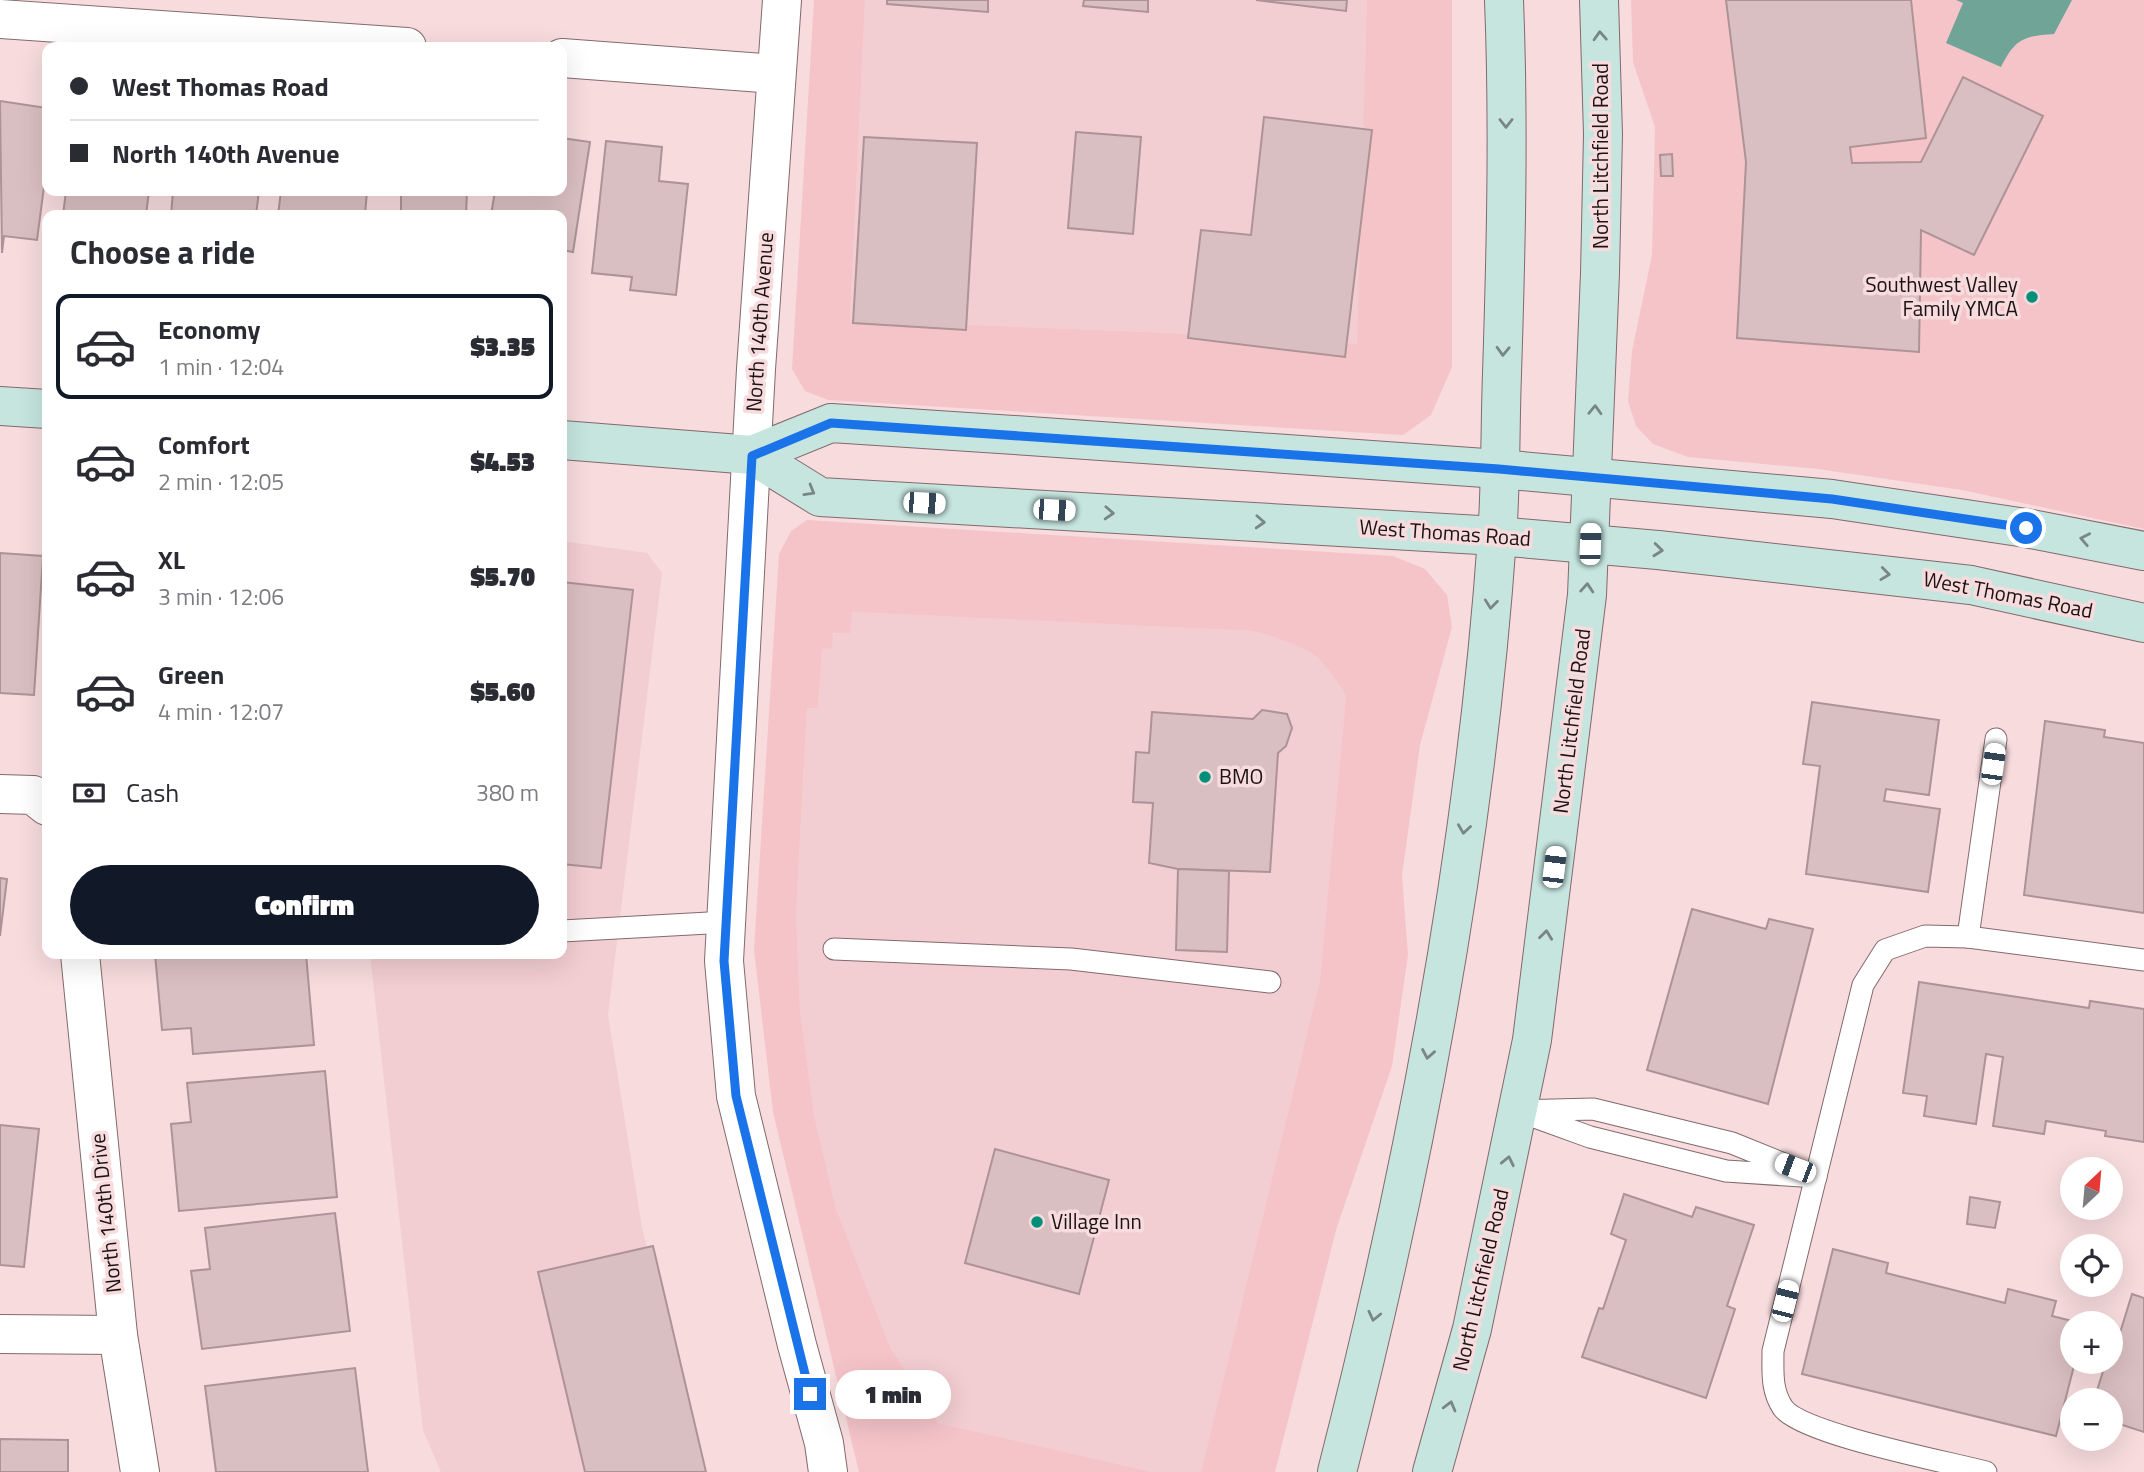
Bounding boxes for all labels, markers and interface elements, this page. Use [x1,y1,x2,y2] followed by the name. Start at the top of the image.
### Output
[1593,30,1608,41] one-way arrow
[1584,63,1616,249] street label: North Litchfield Road
[112,67,329,106] text: West Thomas Road
[1498,119,1514,129] one-way arrow
[112,134,340,173] text: North 140th Avenue
[70,228,255,276] text: Choose a ride
[737,231,781,413] street label: North 140th Avenue
[1865,268,2018,324] place label: Southwest Valley Family YMCA
[2024,289,2040,305] marker: Southwest Valley Family YMCA
[158,310,260,349] text: Economy
[74,315,137,378] icon: car
[470,327,535,366] text: $3.35
[1495,346,1510,357] one-way arrow
[158,349,284,384] text: 1 min · 12:04
[1588,405,1603,416] one-way arrow
[158,425,250,464] text: Comfort
[74,430,137,493] icon: car
[470,442,535,481] text: $4.53
[158,464,284,499] text: 2 min · 12:05
[803,482,816,495] one-way arrow
[903,491,946,515] car
[1033,498,1076,522] car
[1104,506,1115,521] one-way arrow
[1358,510,1532,554] street label: West Thomas Road
[2010,512,2042,544] route start
[1254,514,1265,529] one-way arrow
[1579,523,1602,565] car
[2079,533,2091,548] one-way arrow
[158,540,185,579] text: XL
[1653,542,1664,557] one-way arrow
[74,545,137,608] icon: car
[470,557,535,596] text: $5.70
[1921,562,2096,626] street label: West Thomas Road
[1879,566,1891,581] one-way arrow
[158,579,284,614] text: 3 min · 12:06
[1579,582,1594,593] one-way arrow
[1484,598,1499,609] one-way arrow
[1544,626,1598,815] street label: North Litchfield Road
[158,655,224,694] text: Green
[74,660,137,723] icon: car
[470,672,535,711] text: $5.60
[158,694,284,729] text: 4 min · 12:07
[1980,742,2007,786] car
[1219,760,1263,792] place label: BMO
[1197,769,1213,785] marker: BMO
[126,773,179,812] text: Cash
[70,774,108,812] icon: cash
[476,775,539,810] text: 380 m
[1457,824,1472,835] one-way arrow
[1542,845,1567,889] car
[70,865,539,945] button: Confirm
[1538,930,1553,941] one-way arrow
[1421,1048,1436,1060] one-way arrow
[81,1132,129,1294] street label: North 140th Drive
[1772,1151,1819,1185] car
[1500,1155,1515,1167] one-way arrow
[2060,1157,2123,1220] north arrow
[2060,1157,2123,1451] map controls
[1443,1185,1517,1374] street label: North Litchfield Road
[1051,1205,1142,1237] place label: Village Inn
[1029,1214,1045,1230] marker: Village Inn
[2060,1234,2123,1297] button: locate
[1770,1278,1801,1324] car
[1368,1310,1383,1322] one-way arrow
[2060,1311,2123,1374] button: +
[834,1370,950,1418] callout: 1 min
[864,1377,922,1412] text: 1 min
[794,1378,826,1410] route end
[2060,1388,2123,1451] button: −
[1442,1400,1457,1412] one-way arrow

